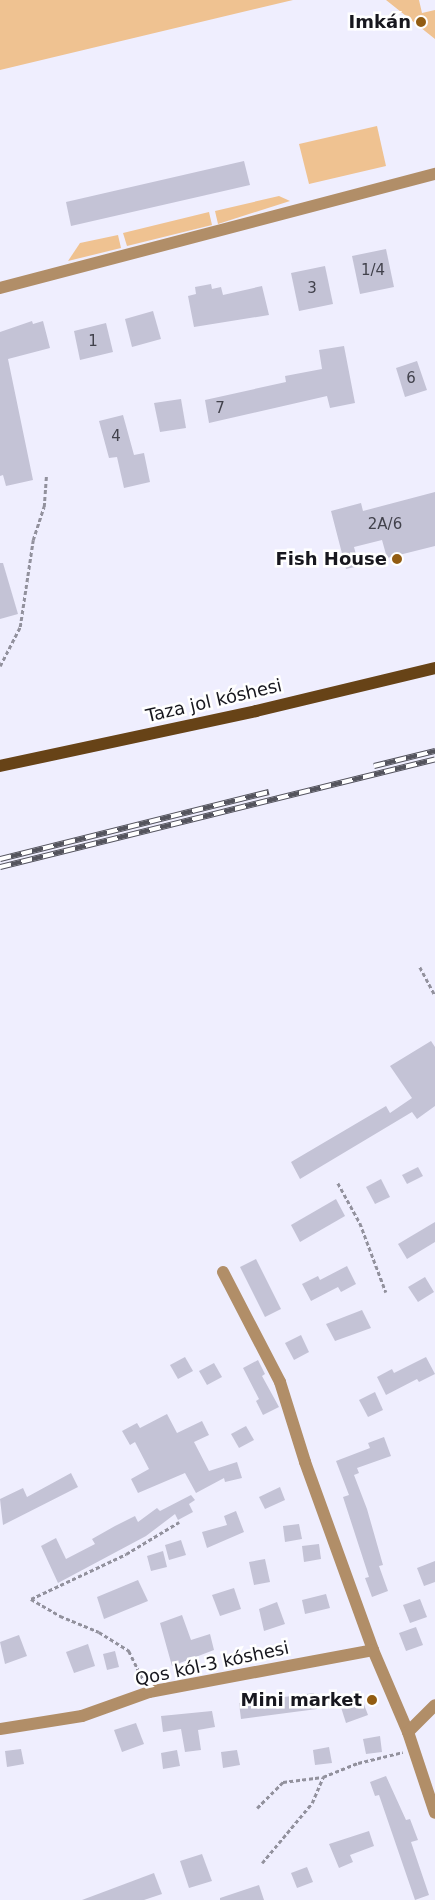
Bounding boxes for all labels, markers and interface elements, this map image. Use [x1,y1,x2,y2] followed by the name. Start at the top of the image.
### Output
[349,11,411,33] place label: Imkán
[415,16,427,28] marker: Imkán
[361,262,385,280] house number: 1/4
[307,280,317,298] house number: 3
[88,333,98,351] house number: 1
[406,370,416,388] house number: 6
[215,400,225,418] house number: 7
[111,428,121,446] house number: 4
[368,516,402,534] house number: 2А/6
[276,548,387,570] place label: Fish House
[391,553,403,565] marker: Fish House
[144,675,284,727] street label: Taza jol kóshesi
[133,1637,291,1691] street label: Qos kól-3 kóshesi
[241,1689,362,1711] place label: Mini market
[366,1694,378,1706] marker: Mini market

